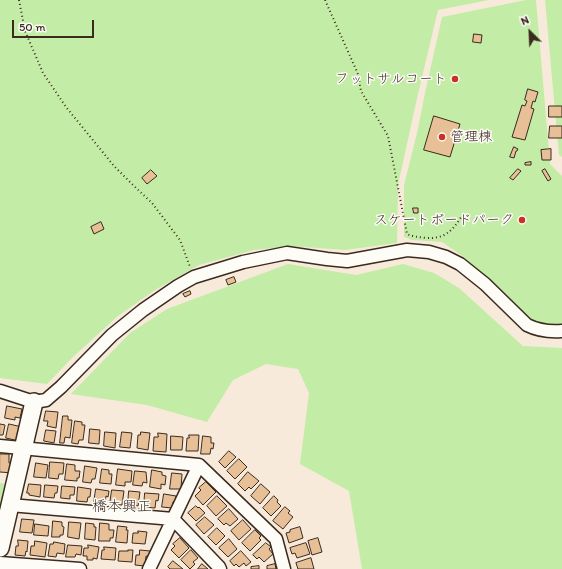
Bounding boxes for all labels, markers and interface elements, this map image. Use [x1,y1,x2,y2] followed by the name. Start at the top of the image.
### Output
[14,12,96,38] scale bar
[510,12,550,52] north arrow
[519,13,531,28] text: N
[19,20,45,34] text: 50 m
[335,71,447,87] place label: フットサルコート
[450,74,460,84] marker: フットサルコート
[450,129,492,145] place label: 管理棟
[437,132,447,142] marker: 管理棟
[374,212,514,228] place label: スケートボードパーク
[517,215,527,225] marker: スケートボードパーク
[92,498,152,516] district label: 橋本興正

